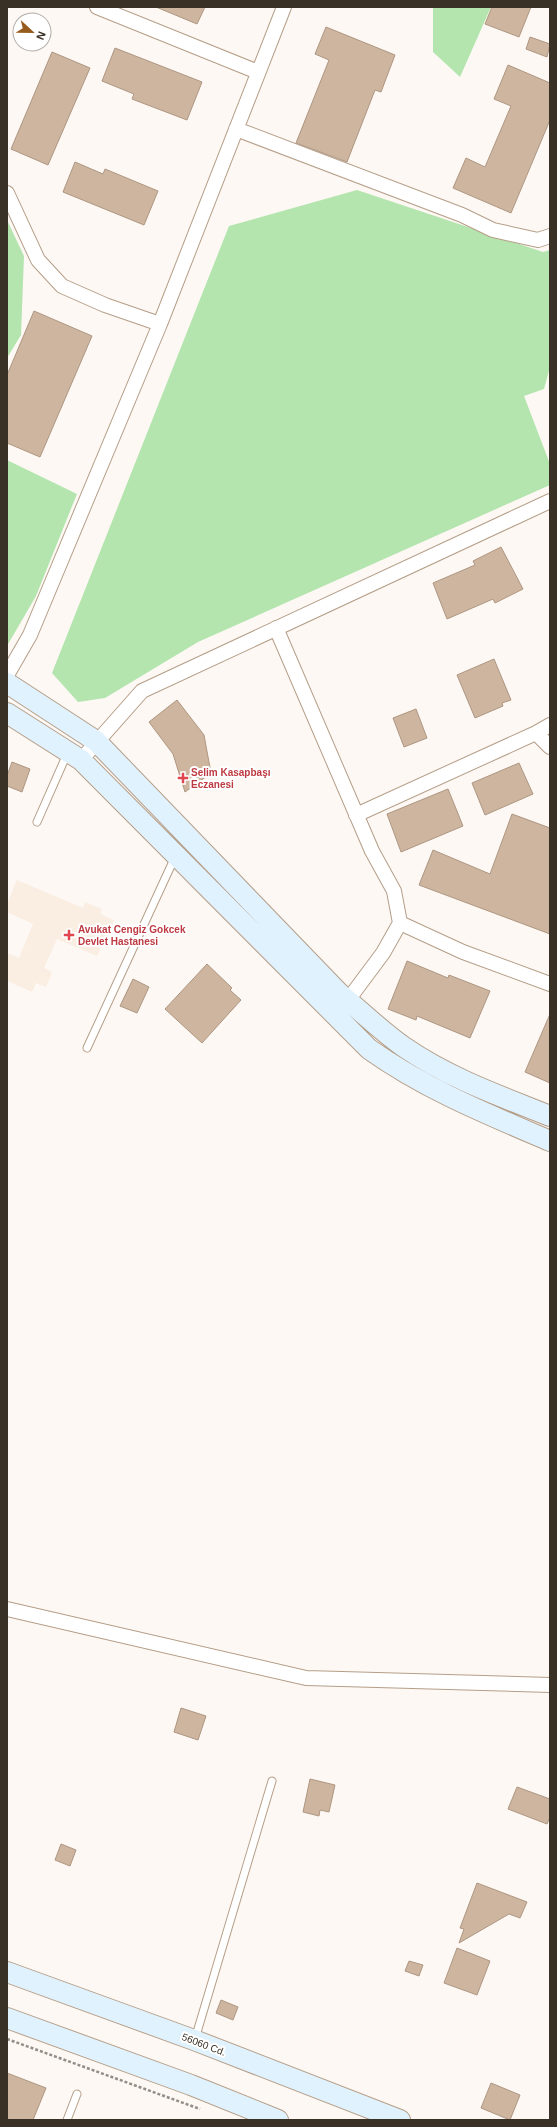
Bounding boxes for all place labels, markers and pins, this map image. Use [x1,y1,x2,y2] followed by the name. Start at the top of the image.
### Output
[191,767,271,790] place label: Selim Kasapbaşı Eczanesi
[178,773,188,783] marker: Selim Kasapbaşı Eczanesi
[78,924,186,947] place label: Avukat Cengiz Gokcek Devlet Hastanesi
[63,929,75,941] marker: Avukat Cengiz Gokcek Devlet Hastanesi

